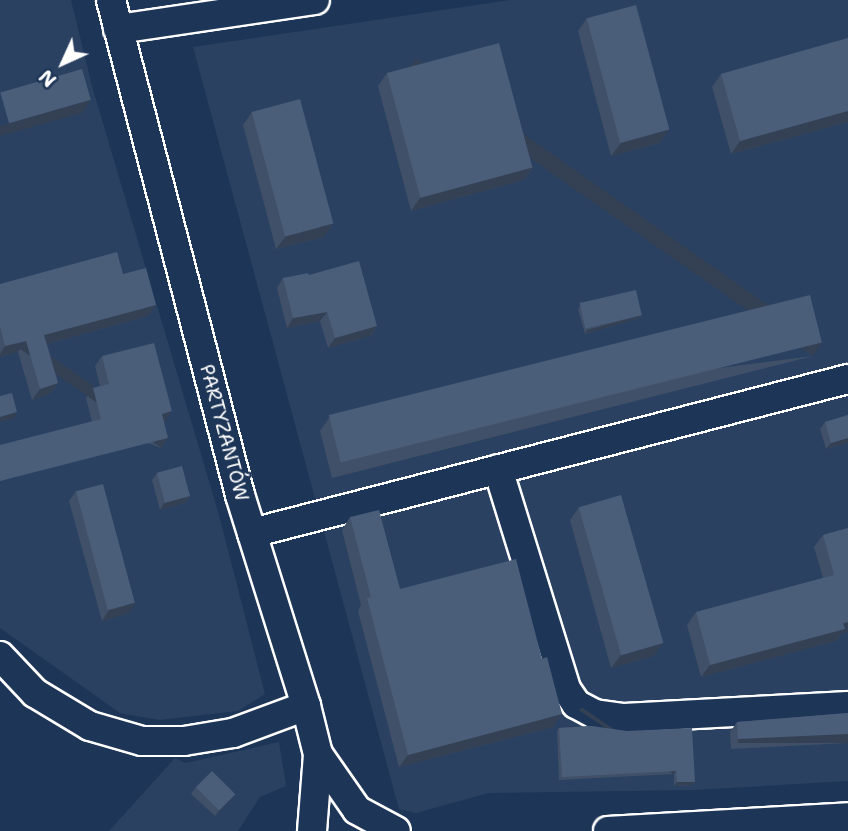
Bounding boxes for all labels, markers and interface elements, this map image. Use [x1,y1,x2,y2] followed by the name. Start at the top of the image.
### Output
[28,28,98,98] north arrow
[34,64,62,92] text: N
[195,362,253,504] street label: PARTYZANTÓW

